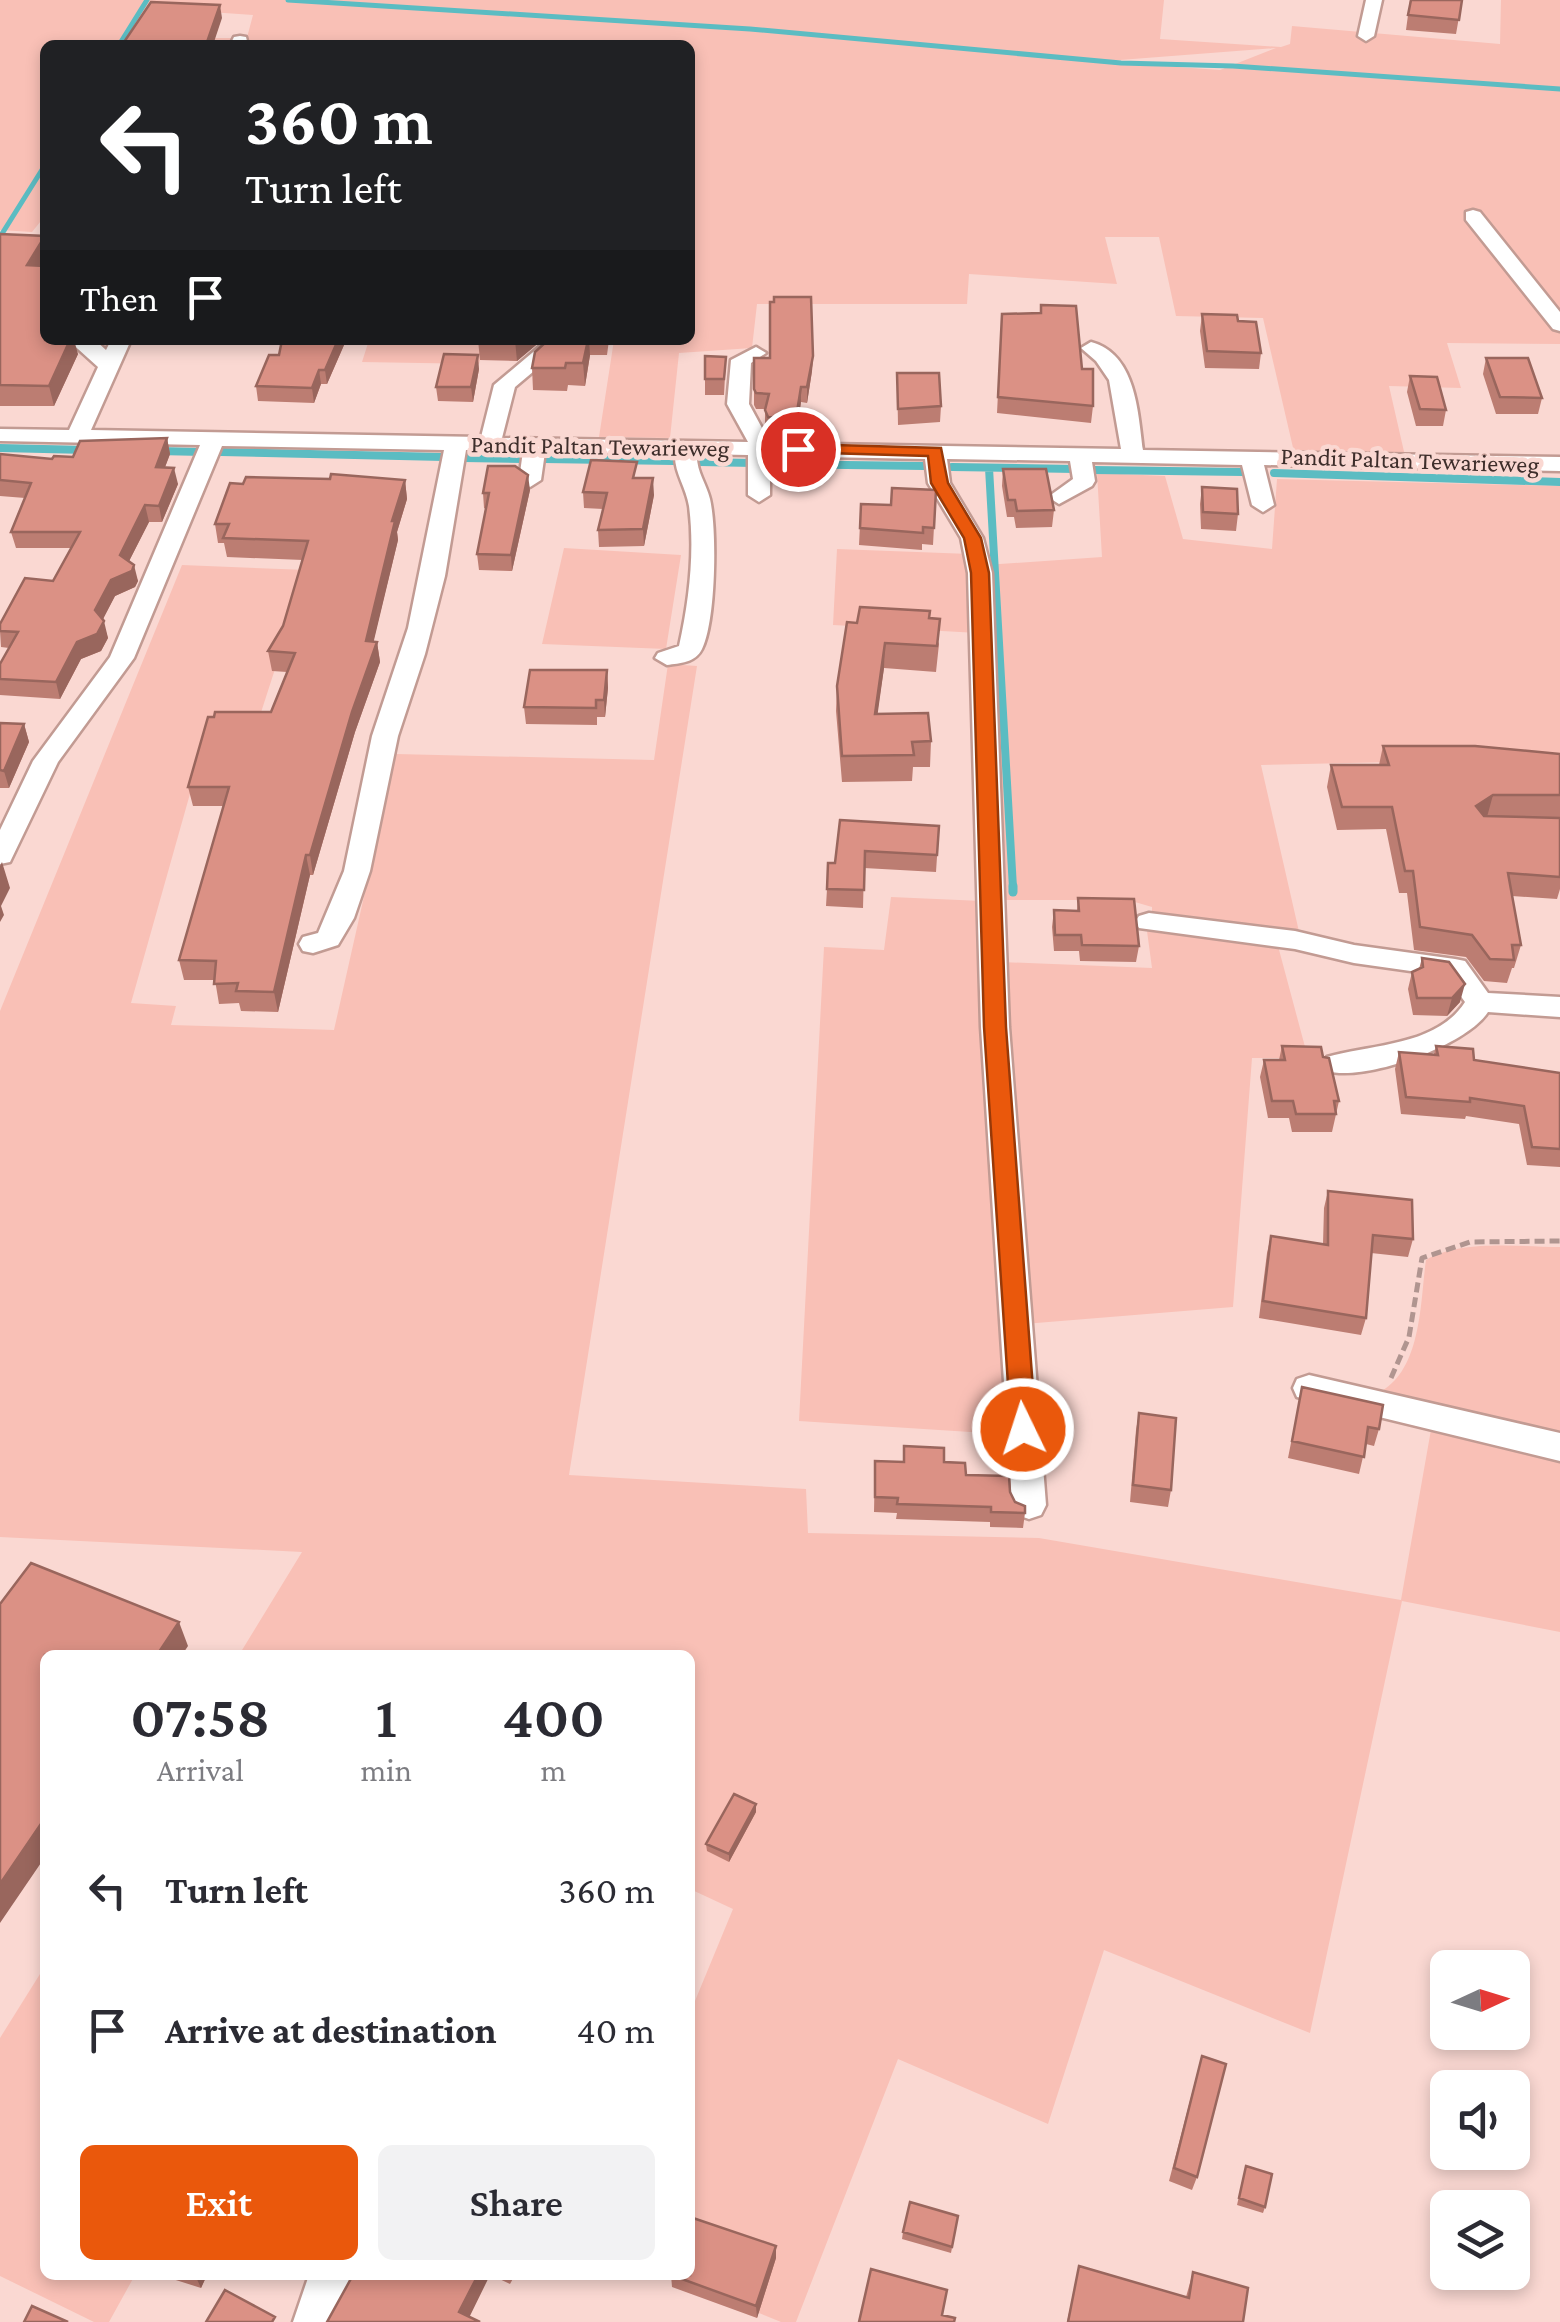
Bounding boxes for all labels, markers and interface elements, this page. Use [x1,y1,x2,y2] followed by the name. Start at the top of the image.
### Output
[80,80,210,210] icon: left
[245,81,433,159] text: 360 m
[245,163,402,213] text: Turn left
[178,270,233,325] icon: arrive
[80,277,158,319] text: Then
[756,407,841,492] pin
[771,422,826,477] icon: arrive
[470,430,730,463] street label: Pandit Paltan Tewarieweg
[1280,442,1540,479] street label: Pandit Paltan Tewarieweg
[971,1377,1075,1481] position arrow
[130,1683,270,1750] text: 07:58
[375,1683,397,1750] text: 1
[502,1683,605,1750] text: 400
[157,1752,244,1788] text: Arrival
[361,1752,412,1788] text: min
[541,1752,566,1788] text: m
[80,1863,135,1918] icon: left
[165,1869,308,1911] text: Turn left
[559,1869,655,1911] text: 360 m
[1430,1950,1530,2050] north arrow
[1430,1950,1530,2290] map controls
[80,2003,135,2058] icon: arrive
[165,2009,497,2051] text: Arrive at destination
[576,2009,655,2051] text: 40 m
[1430,2070,1530,2170] button: sound
[80,2145,358,2260] button: Exit
[378,2145,655,2260] button: Share
[1430,2190,1530,2290] button: layers

